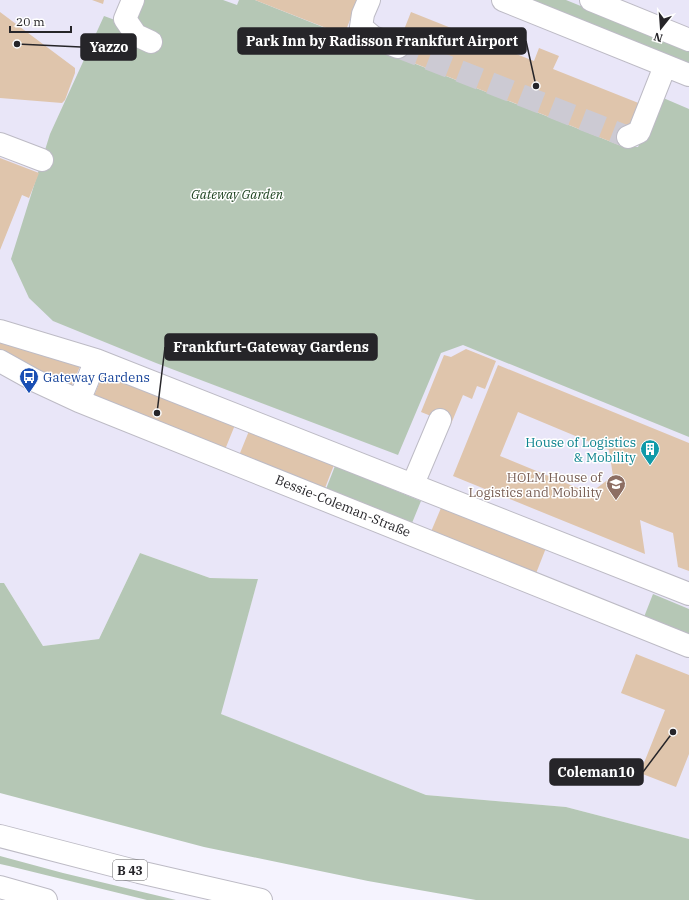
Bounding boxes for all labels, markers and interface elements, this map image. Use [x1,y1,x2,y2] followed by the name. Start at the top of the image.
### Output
[10,8,71,34] scale bar
[641,8,681,48] north arrow
[16,14,45,29] text: 20 m
[238,28,526,54] callout: Park Inn by Radisson Frankfurt Airport
[652,30,664,46] text: N
[246,32,518,50] text: Park Inn by Radisson Frankfurt Airport
[81,34,136,60] callout: Yazzo
[90,38,128,56] text: Yazzo
[191,186,284,203] park label: Gateway Garden
[165,334,377,360] callout: Frankfurt-Gateway Gardens
[173,338,369,356] text: Frankfurt-Gateway Gardens
[18,366,40,394] bus stop icon: Gateway Gardens
[43,369,150,386] place label: Gateway Gardens
[525,434,636,466] place label: House of Logistics & Mobility
[639,438,661,466] building icon: House of Logistics & Mobility
[468,469,604,501] place label: HOLM House of Logistics and Mobility
[273,471,413,541] street label: Bessie-Coleman-Straße
[605,473,627,501] school or university icon: HOLM House of Logistics and Mobility
[550,759,643,785] callout: Coleman10
[557,763,635,781] text: Coleman10
[113,860,147,880] road number: B 43

